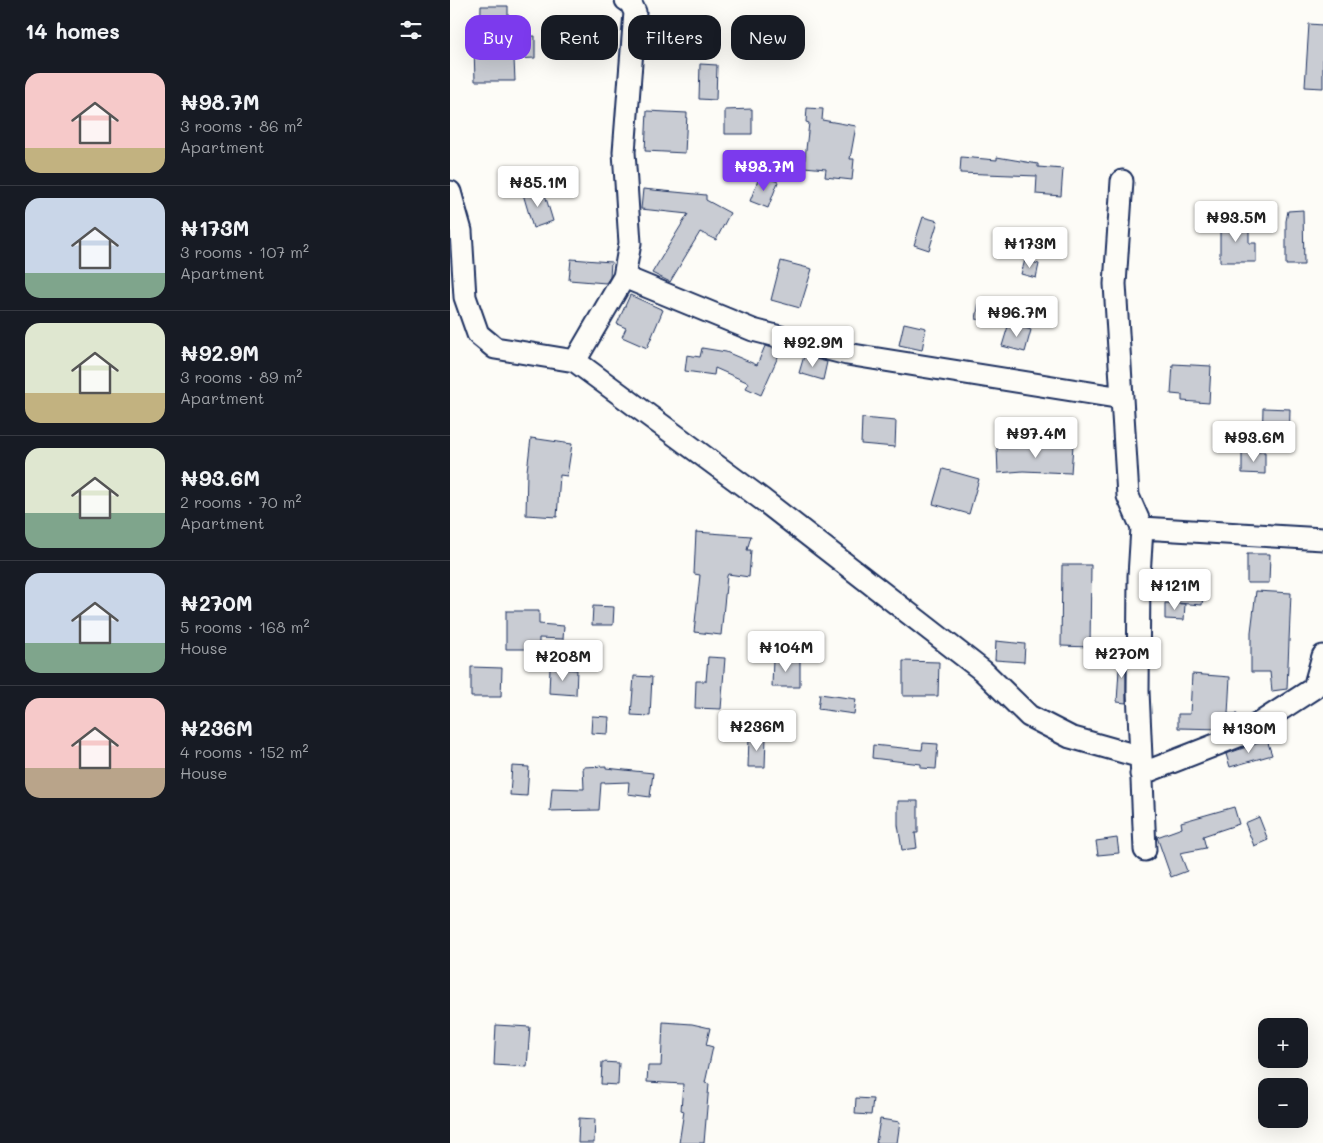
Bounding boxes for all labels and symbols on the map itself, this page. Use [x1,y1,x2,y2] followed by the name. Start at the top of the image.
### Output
[723,150,805,192] pin: ₦98.7M
[497,166,579,208] pin: ₦85.1M
[1195,200,1277,243] pin: ₦93.5M
[995,226,1065,269] pin: ₦173M
[976,296,1058,338] pin: ₦96.7M
[772,326,854,368] pin: ₦92.9M
[995,416,1077,459] pin: ₦97.4M
[1213,420,1295,463] pin: ₦93.6M
[1140,568,1210,611] pin: ₦121M
[751,630,821,673] pin: ₦104M
[1087,636,1157,679] pin: ₦270M
[528,640,598,682] pin: ₦208M
[722,710,792,752] pin: ₦236M
[1214,712,1284,754] pin: ₦130M

